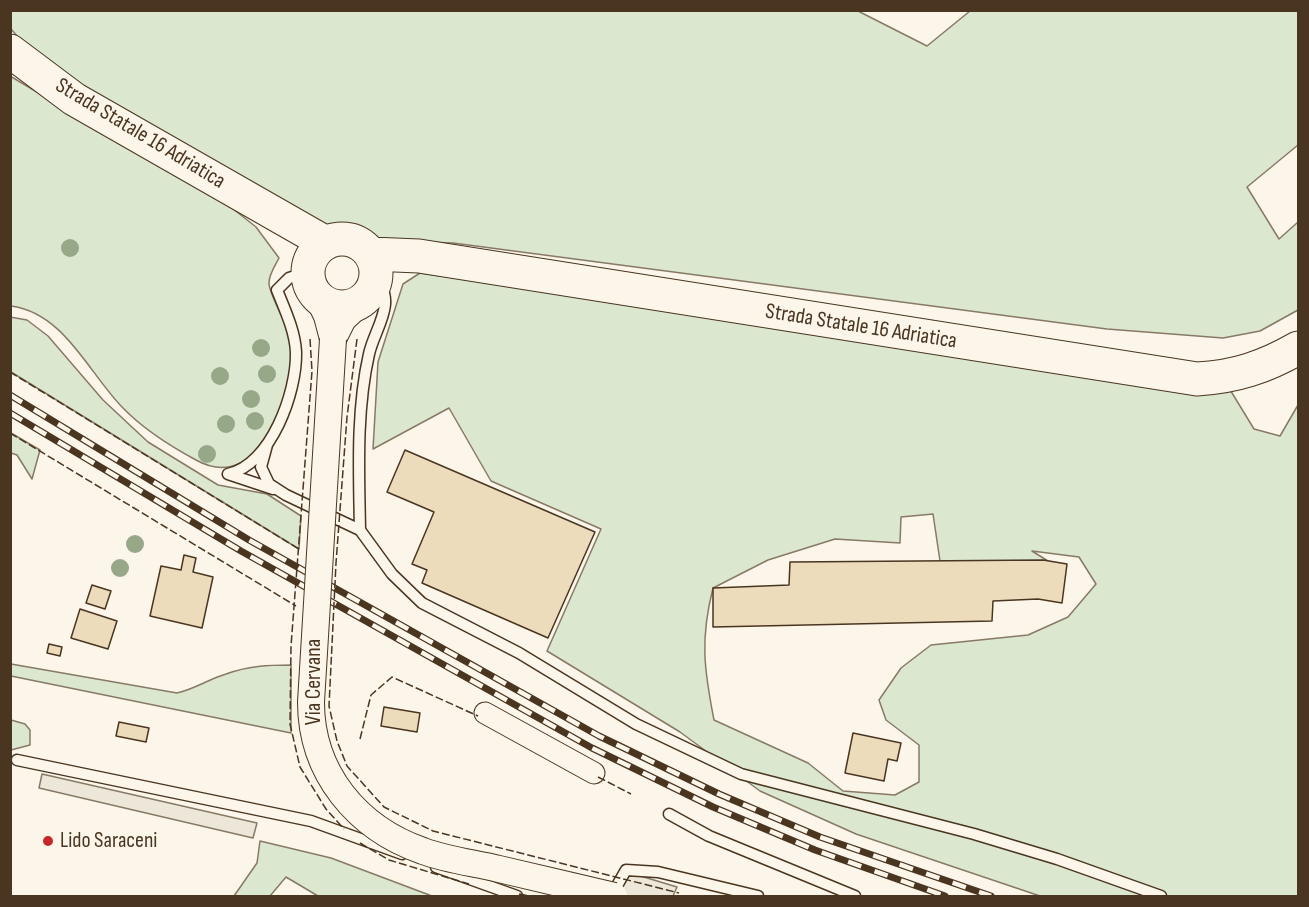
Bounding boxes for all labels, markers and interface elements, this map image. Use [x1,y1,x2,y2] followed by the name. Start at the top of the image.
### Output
[50,73,230,195] street label: Strada Statale 16 Adriatica
[763,299,959,355] street label: Strada Statale 16 Adriatica
[301,639,327,725] street label: Via Cervana
[60,828,157,854] place label: Lido Saraceni
[41,834,55,848] marker: Lido Saraceni

